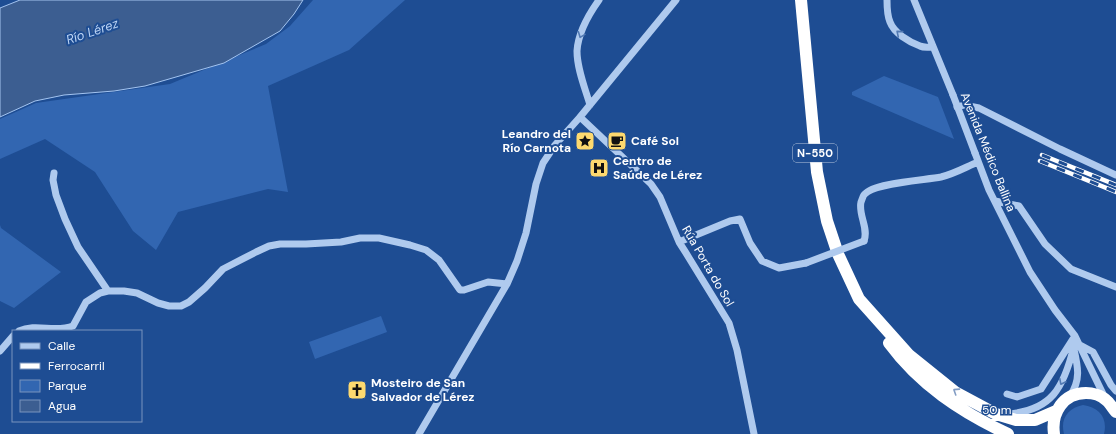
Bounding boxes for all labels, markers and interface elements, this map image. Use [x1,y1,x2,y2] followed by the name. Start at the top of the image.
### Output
[64,14,121,48] water label: Río Lérez
[578,31,586,38] one-way arrow
[897,31,904,38] one-way arrow
[957,90,1019,214] street label: Avenida Médico Ballina
[502,126,571,156] place label: Leandro del Río Carnota
[574,130,596,152] place icon: Leandro del Río Carnota
[606,130,628,152] cafe icon: Café Sol
[631,133,679,149] place label: Café Sol
[793,144,837,162] road number: N-550
[613,153,702,183] place label: Centro de Saúde de Lérez
[588,157,610,179] hospital icon: Centro de Saúde de Lérez
[678,223,738,309] street label: Rúa Porta do Sol
[12,330,142,422] legend
[48,338,75,354] text: Calle
[48,358,105,374] text: Ferrocarril
[371,375,474,405] place label: Mosteiro de San Salvador de Lérez
[48,378,87,394] text: Parque
[1059,378,1066,386] one-way arrow
[346,379,368,401] church icon: Mosteiro de San Salvador de Lérez
[953,389,960,396] one-way arrow
[976,396,1052,422] scale bar
[48,398,76,414] text: Agua
[982,402,1011,418] text: 50 m

